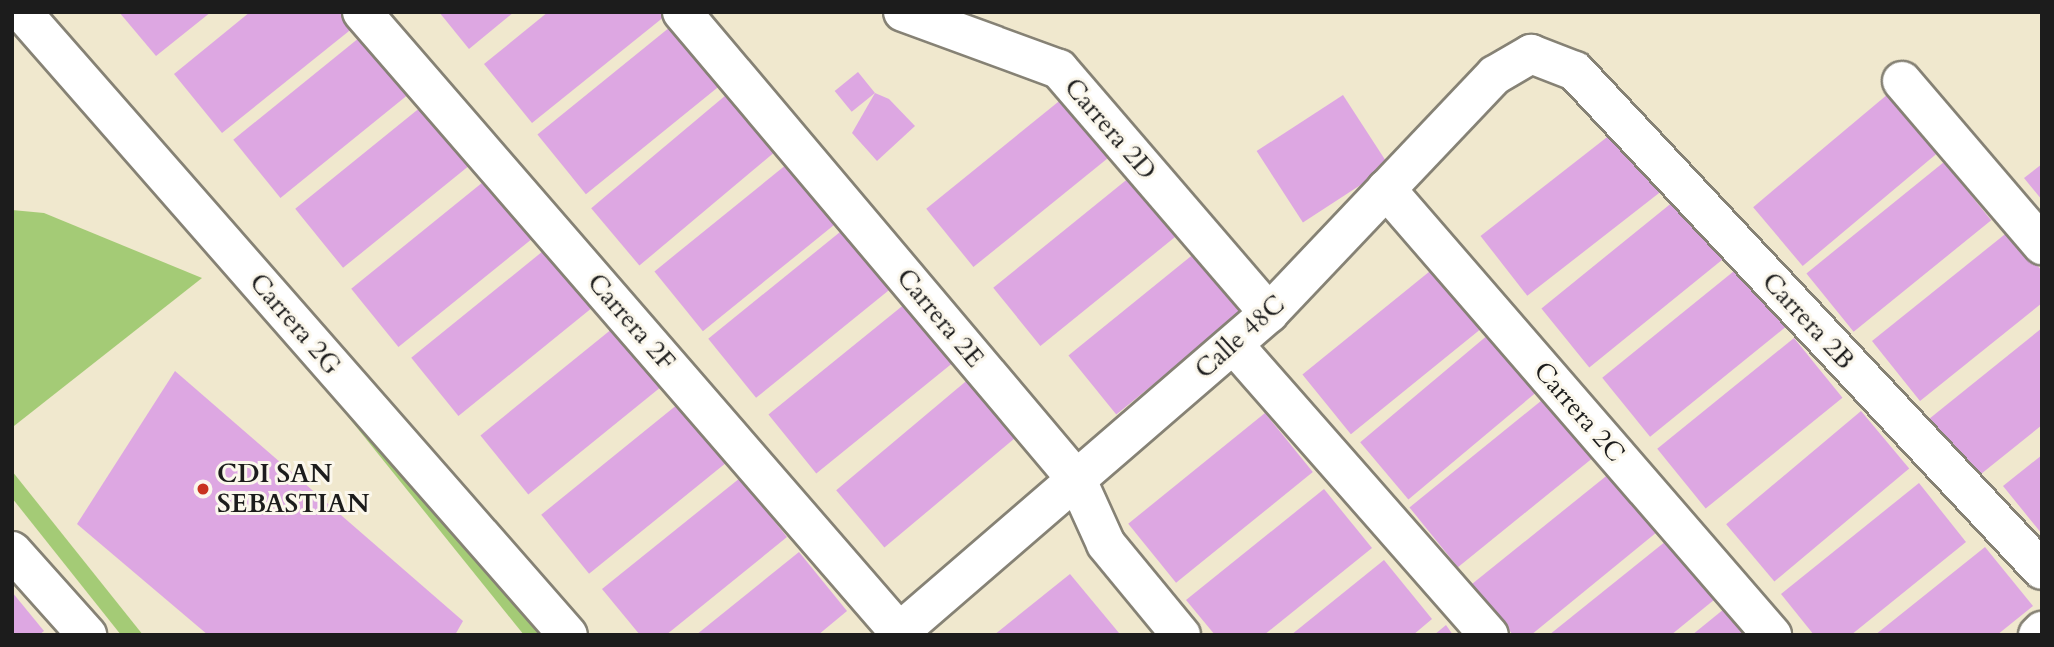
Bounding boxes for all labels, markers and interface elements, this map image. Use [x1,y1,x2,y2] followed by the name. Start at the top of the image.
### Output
[1058,72,1162,186] street label: Carrera 2D
[890,262,990,374] street label: Carrera 2E
[1755,266,1861,376] street label: Carrera 2B
[243,267,347,381] street label: Carrera 2G
[581,267,681,377] street label: Carrera 2F
[1189,289,1291,385] street label: Calle 48C
[1527,355,1631,469] street label: Carrera 2C
[217,458,369,520] place label: CDI SAN SEBASTIAN
[195,481,211,497] marker: CDI SAN SEBASTIAN

